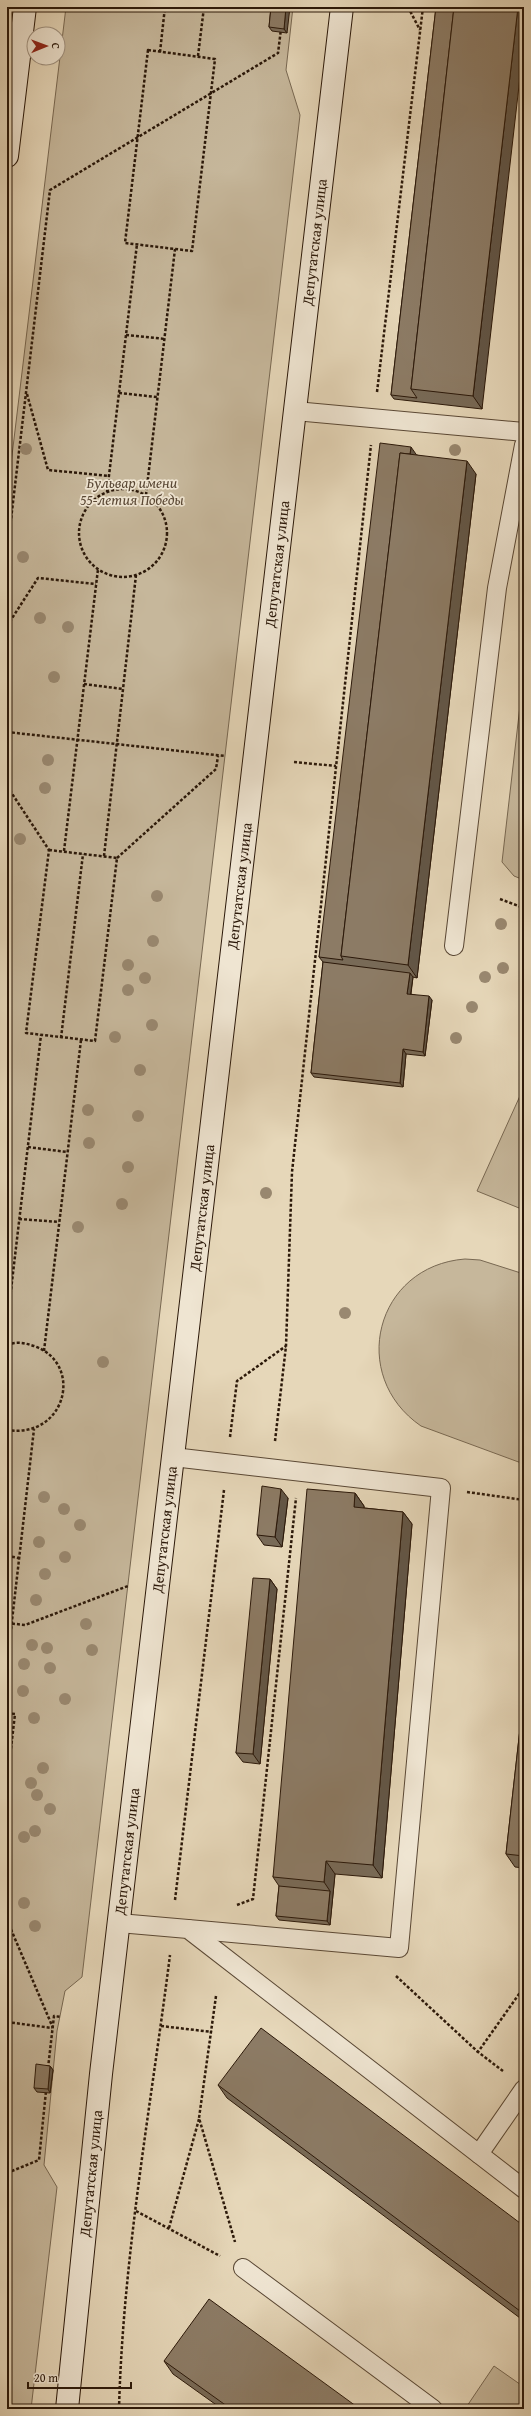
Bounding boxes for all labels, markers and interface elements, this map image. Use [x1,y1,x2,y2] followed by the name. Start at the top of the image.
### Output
[26,26,66,66] north arrow
[48,43,64,49] text: С
[296,177,332,308] street label: Депутатская улица
[80,472,184,510] park label: Бульвар имени 55-летия Победы
[259,499,294,629] street label: Депутатская улица
[221,820,257,951] street label: Депутатская улица
[184,1142,219,1273] street label: Депутатская улица
[146,1464,182,1595] street label: Депутатская улица
[109,1786,144,1917] street label: Депутатская улица
[73,2108,107,2239] street label: Депутатская улица
[28,2364,131,2390] scale bar
[34,2369,58,2386] text: 20 m

